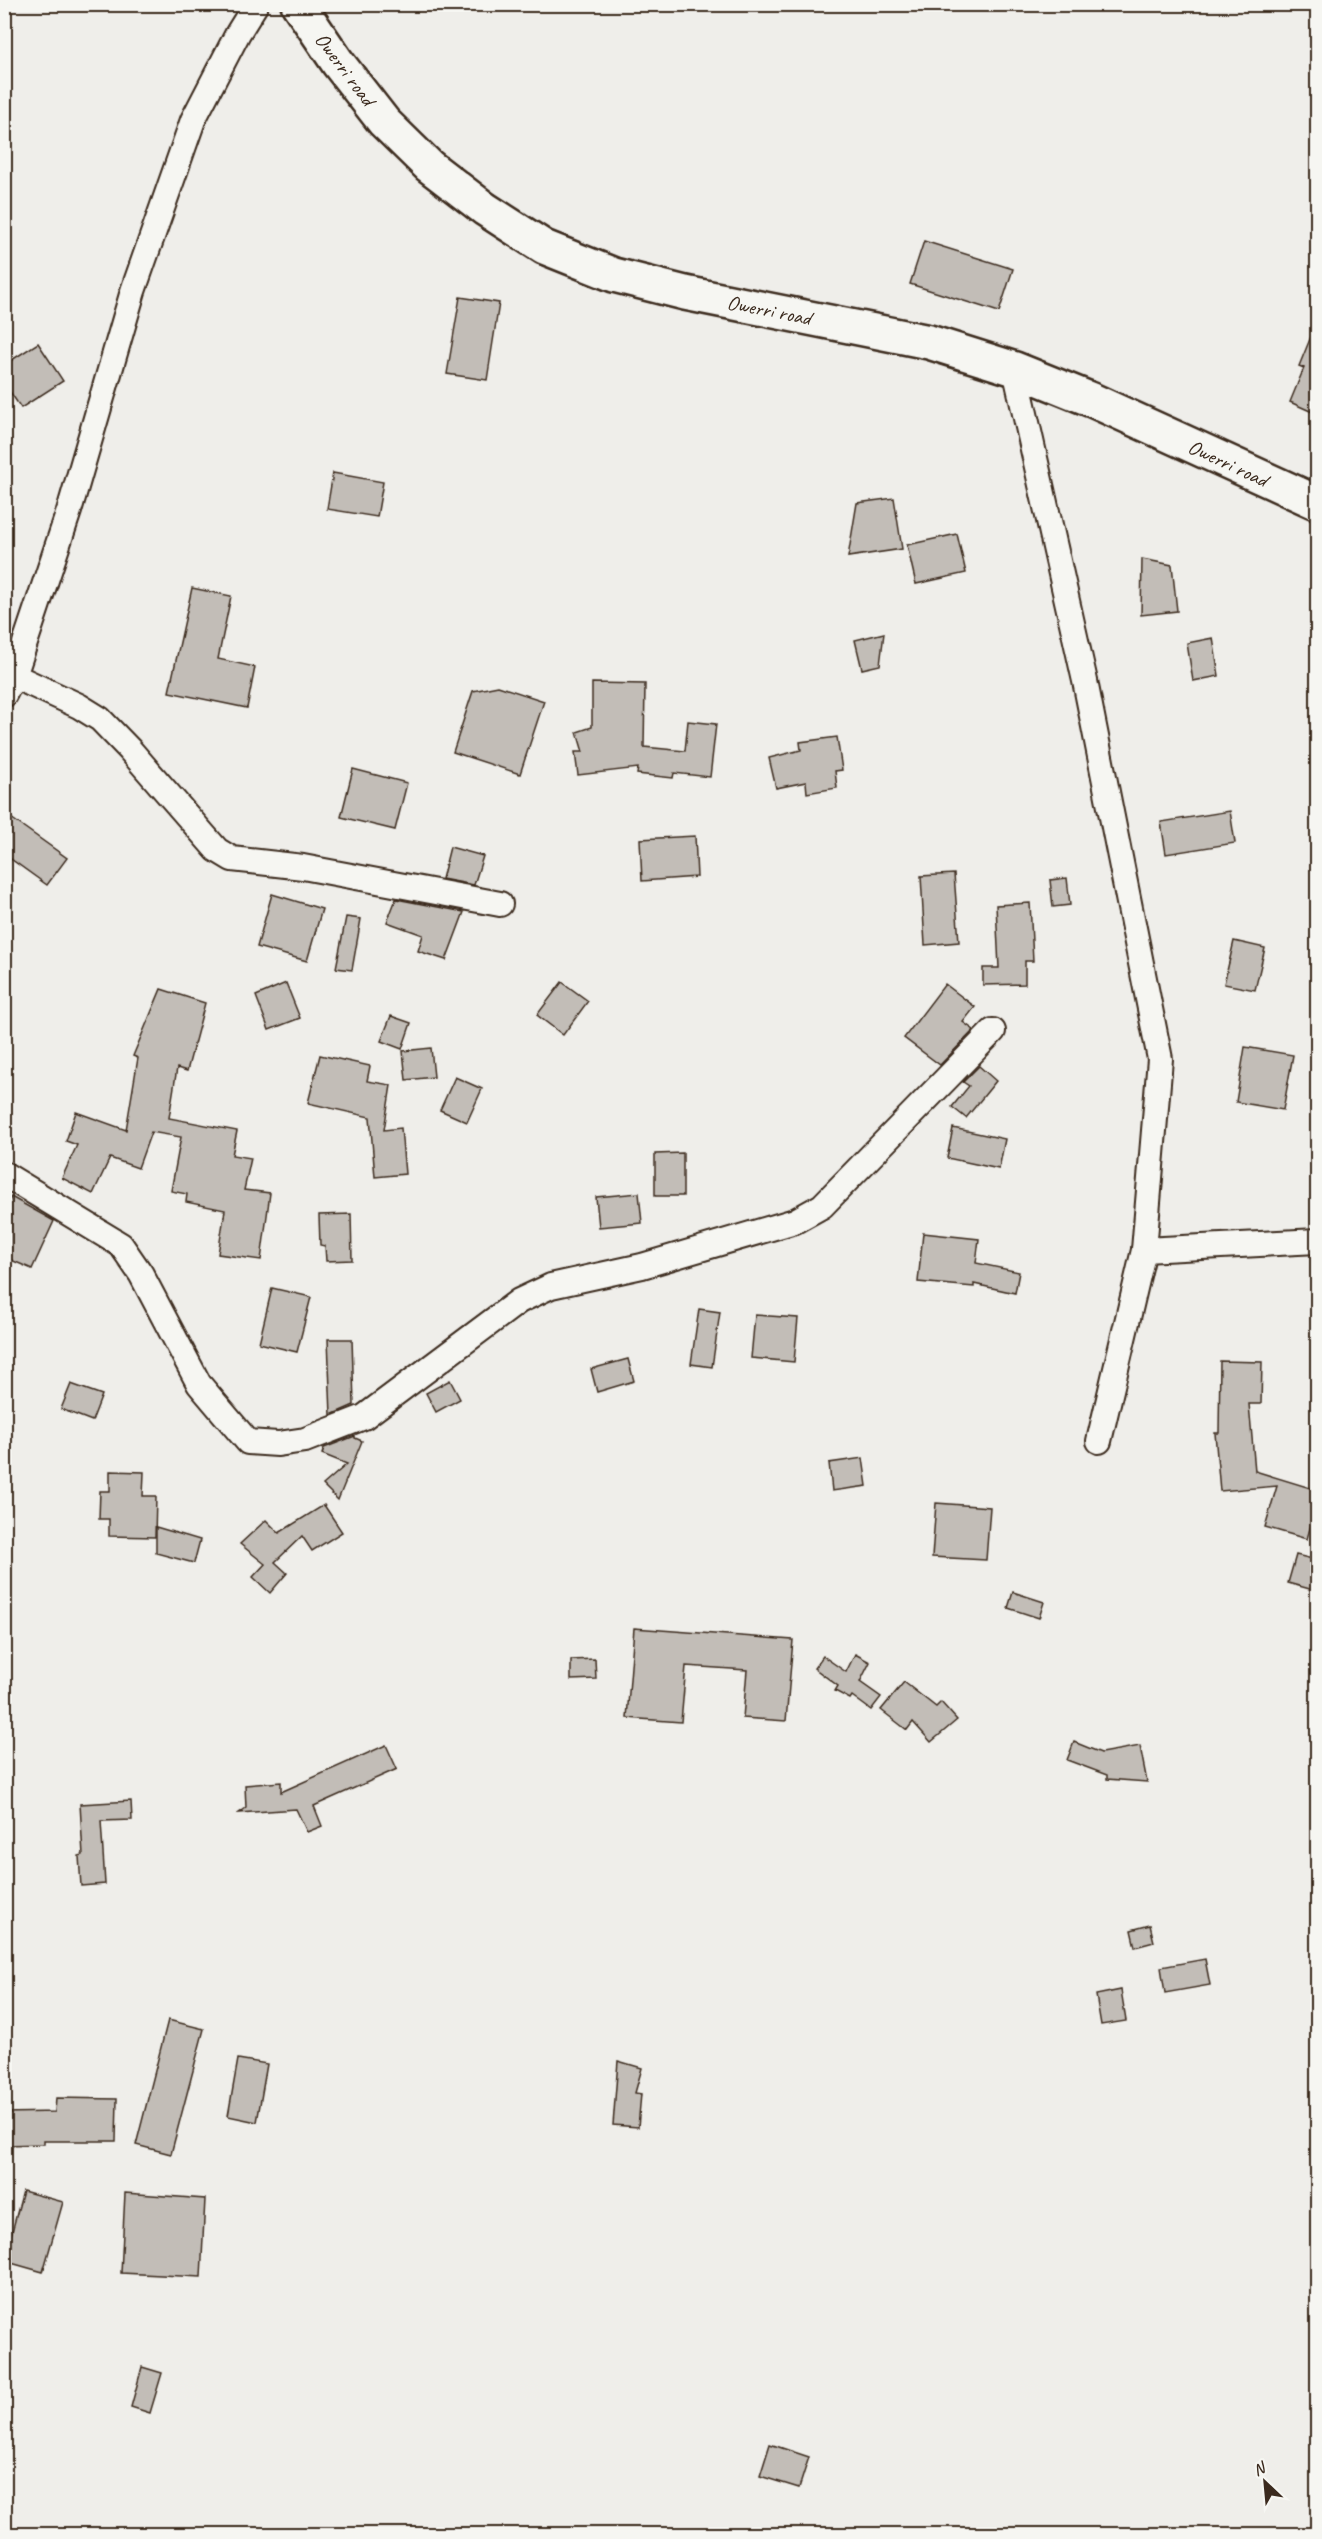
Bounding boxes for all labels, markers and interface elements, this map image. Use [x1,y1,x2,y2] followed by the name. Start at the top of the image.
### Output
[309,27,383,114] street label: Owerri road
[725,289,817,332] street label: Owerri road
[1184,433,1275,494] street label: Owerri road
[1235,2452,1295,2512] north arrow
[1250,2457,1270,2481] text: N

